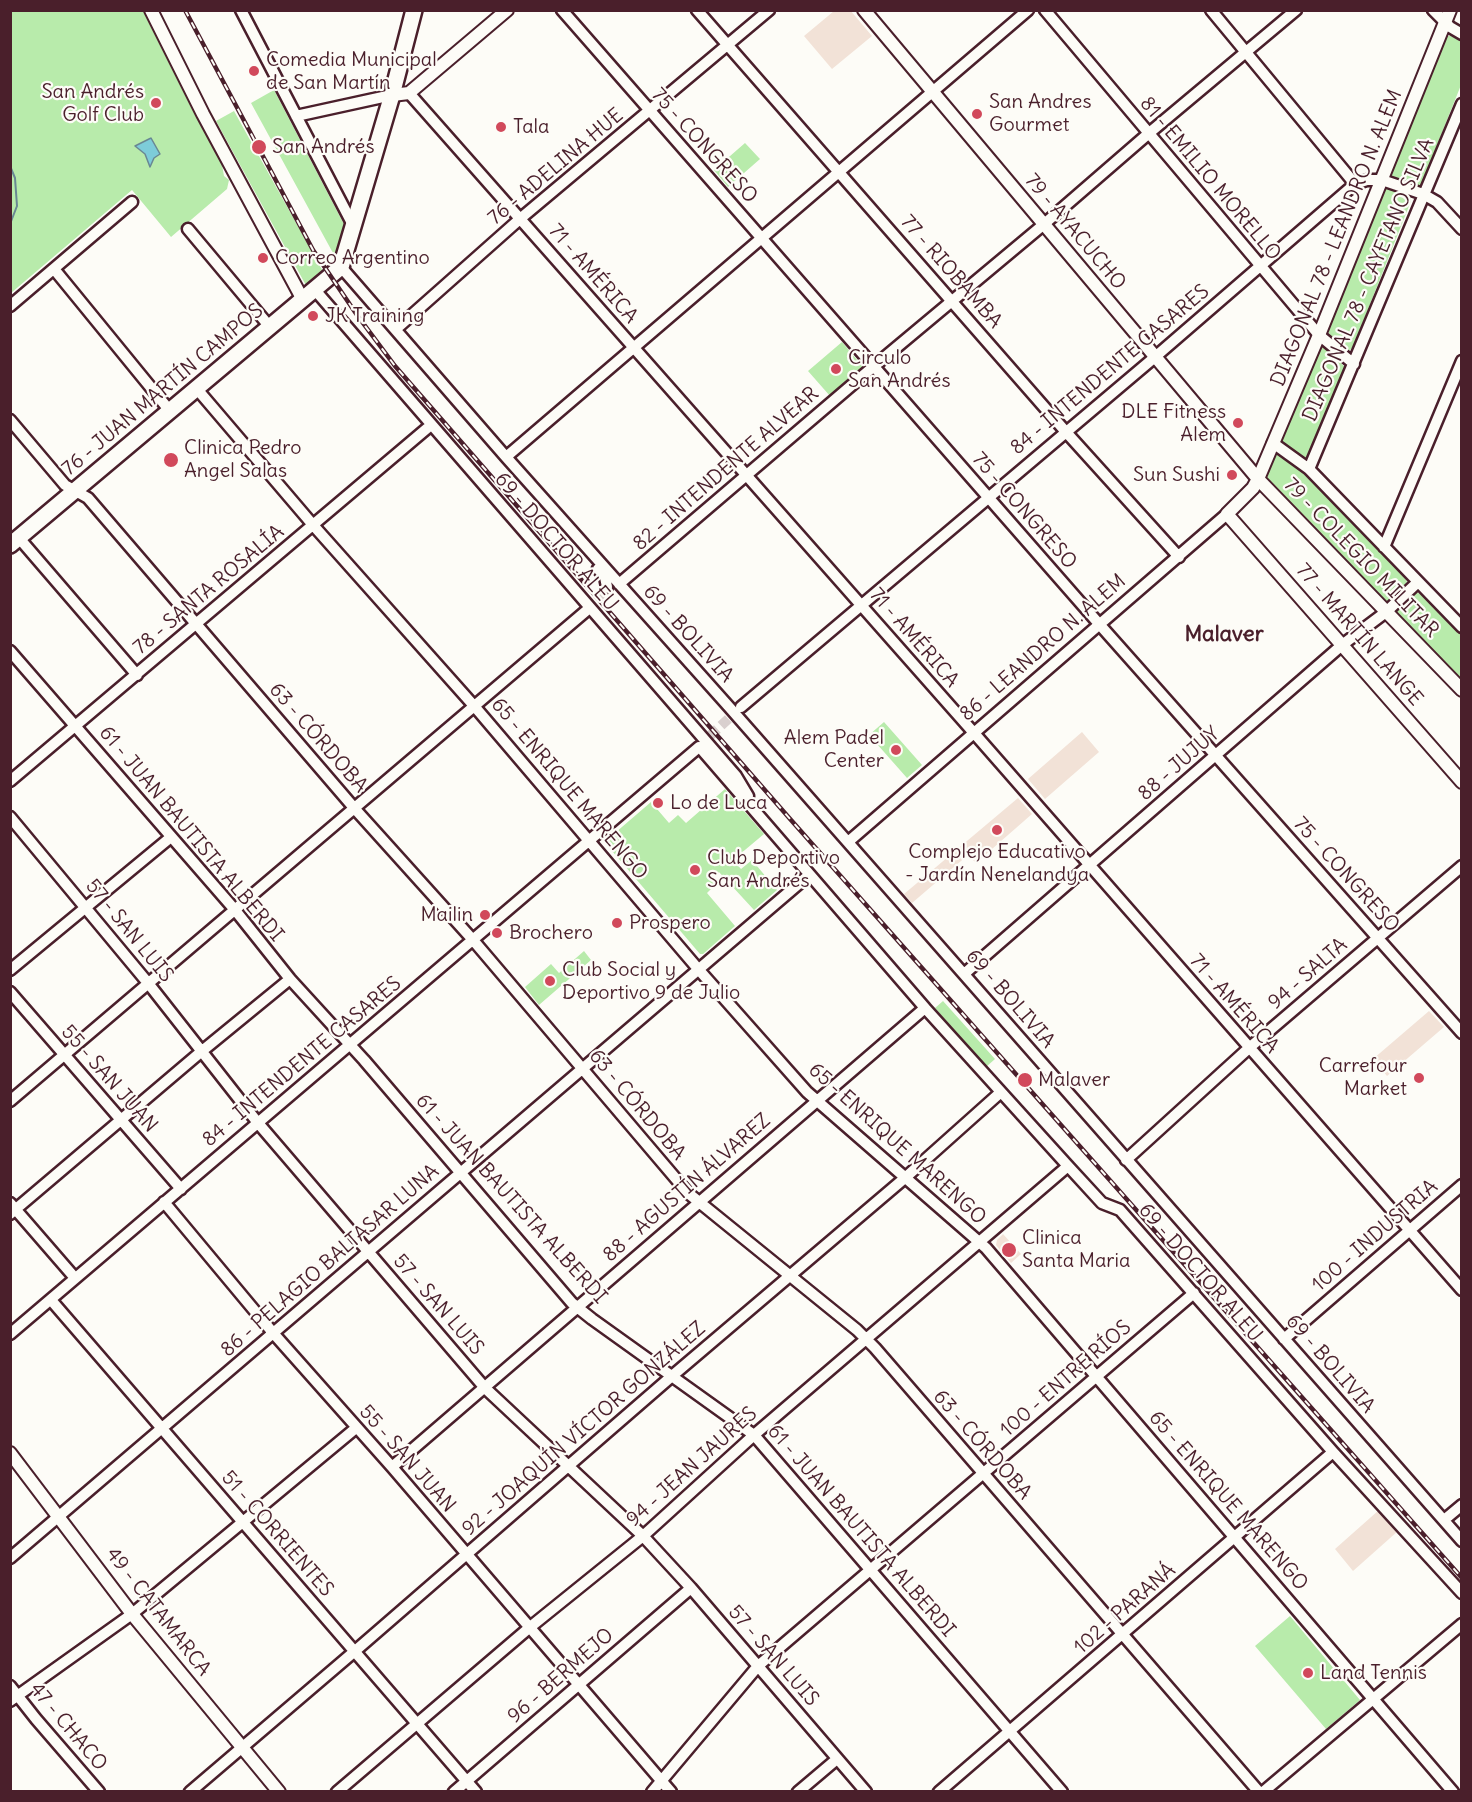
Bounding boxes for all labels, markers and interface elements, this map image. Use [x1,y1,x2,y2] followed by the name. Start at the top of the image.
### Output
[266,48,437,95] place label: Comedia Municipal de San Martín
[247,64,261,78] marker: Comedia Municipal de San Martín
[42,80,144,127] place label: San Andrés Golf Club
[646,83,762,209] street label: 75 - CONGRESO
[1266,86,1408,390] street label: DIAGONAL 78 - LEANDRO N. ALEM
[989,90,1091,137] place label: San Andres Gourmet
[1134,92,1286,266] street label: 81 - EMILIO MORELLO
[149,96,163,110] marker: San Andrés Golf Club
[484,104,628,230] street label: 76 - ADELINA HUE
[970,107,984,121] marker: San Andres Gourmet
[513,115,549,139] place label: Tala
[494,120,508,134] marker: Tala
[272,135,374,159] place label: San Andrés
[1298,135,1440,425] street label: DIAGONAL 78 - CAYETANO SILVA
[250,138,268,156] marker: San Andrés
[1019,169,1131,295] street label: 79 - AYACUCHO
[895,210,1007,334] street label: 77 - RIOBAMBA
[543,219,643,329] street label: 71 - AMÉRICA
[275,246,430,270] place label: Correo Argentino
[256,251,270,265] marker: Correo Argentino
[1006,280,1214,460] street label: 84 - INTENDENTE CASARES
[58,299,268,481] street label: 76 - JUAN MARTÍN CAMPOS
[325,304,424,328] place label: JK Training
[306,309,320,323] marker: JK Training
[848,346,950,393] place label: Circulo San Andrés
[829,362,843,376] marker: Circulo San Andrés
[628,382,824,556] street label: 82 - INTENDENTE ALVEAR
[1121,400,1226,447] place label: DLE Fitness Alem
[1231,416,1245,430] marker: DLE Fitness Alem
[184,436,301,483] place label: Clinica Pedro Angel Salas
[967,448,1081,574] street label: 75 - CONGRESO
[162,451,180,469] marker: Clinica Pedro Angel Salas
[1133,463,1220,487] place label: Sun Sushi
[489,468,623,616] street label: 69 - DOCTOR ALEU
[1225,468,1239,482] marker: Sun Sushi
[1278,473,1444,643] street label: 79 - COLEGIO MILITAR
[129,520,289,660] street label: 78 - SANTA ROSALÍA
[1291,559,1427,711] street label: 77 - MARTÍN LANGE
[955,569,1131,727] street label: 86 - LEANDRO N. ALEM
[638,580,738,688] street label: 69 - BOLIVIA
[864,583,964,693] street label: 71 - AMÉRICA
[1184,622,1264,648] district label: Malaver
[264,678,372,798] street label: 63 - CÓRDOBA
[486,693,652,885] street label: 65 - ENRIQUE MARENGO
[94,721,288,947] street label: 61 - JUAN BAUTISTA ALBERDI
[1133,722,1225,806] street label: 88 - JUJUY
[784,726,884,773] place label: Alem Padel Center
[889,743,903,757] marker: Alem Padel Center
[670,791,767,815] place label: Lo de Luca
[651,796,665,810] marker: Lo de Luca
[1288,812,1404,938] street label: 75 - CONGRESO
[990,823,1004,837] marker: Complejo Educativo - Jardín Nenelandya
[905,840,1089,887] place label: Complejo Educativo - Jardín Nenelandya
[707,846,840,893] place label: Club Deportivo San Andrés
[688,863,702,877] marker: Club Deportivo San Andrés
[80,875,178,987] street label: 57 - SAN LUIS
[420,903,473,927] place label: Mailin
[478,908,492,922] marker: Mailin
[629,911,711,935] place label: Prospero
[610,916,624,930] marker: Prospero
[509,921,593,945] place label: Brochero
[490,926,504,940] marker: Brochero
[1264,933,1352,1015] street label: 94 - SALTA
[960,945,1060,1053] street label: 69 - BOLIVIA
[1184,949,1284,1059] street label: 71 - AMÉRICA
[562,958,740,1005] place label: Club Social y Deportivo 9 de Julio
[198,972,406,1152] street label: 84 - INTENDENTE CASARES
[543,974,557,988] marker: Club Social y Deportivo 9 de Julio
[56,1020,162,1138] street label: 55 - SAN JUAN
[584,1045,690,1165] street label: 63 - CÓRDOBA
[1319,1054,1407,1101] place label: Carrefour Market
[803,1058,991,1230] street label: 65 - ENRIQUE MARENGO
[1038,1068,1110,1092] place label: Malaver
[1016,1071,1034,1089] marker: Malaver
[1412,1071,1426,1085] marker: Carrefour Market
[410,1089,612,1309] street label: 61 - JUAN BAUTISTA ALBERDI
[598,1109,776,1267] street label: 88 - AGUSTÍN ÁLVAREZ
[216,1160,444,1362] street label: 86 - PELAGIO BALTASAR LUNA
[1307,1175,1443,1297] street label: 100 - INDUSTRIA
[1133,1199,1267,1347] street label: 69 - DOCTOR ALEU
[1022,1226,1130,1273] place label: Clinica Santa Maria
[1000,1241,1018,1259] marker: Clinica Santa Maria
[388,1250,488,1360] street label: 57 - SAN LUIS
[1280,1310,1380,1418] street label: 69 - BOLIVIA
[996,1316,1136,1442] street label: 100 - ENTRE RÍOS
[458,1317,710,1541] street label: 92 - JOAQUÍN VÍCTOR GONZÁLEZ
[928,1385,1036,1505] street label: 63 - CÓRDOBA
[354,1400,460,1518] street label: 55 - SAN JUAN
[622,1402,762,1532] street label: 94 - JEAN JAURES
[1143,1406,1313,1596] street label: 65 - ENRIQUE MARENGO
[762,1420,960,1642] street label: 61 - JUAN BAUTISTA ALBERDI
[216,1466,338,1602] street label: 51 - CORRIENTES
[100,1543,216,1681] street label: 49 - CATAMARCA
[1069,1558,1181,1660] street label: 102 - PARANÁ
[723,1601,823,1711] street label: 57 - SAN LUIS
[503,1623,619,1729] street label: 96 - BERMEJO
[1320,1661,1427,1685] place label: Land Tennis
[1301,1666,1315,1680] marker: Land Tennis
[24,1678,112,1776] street label: 47 - CHACO

